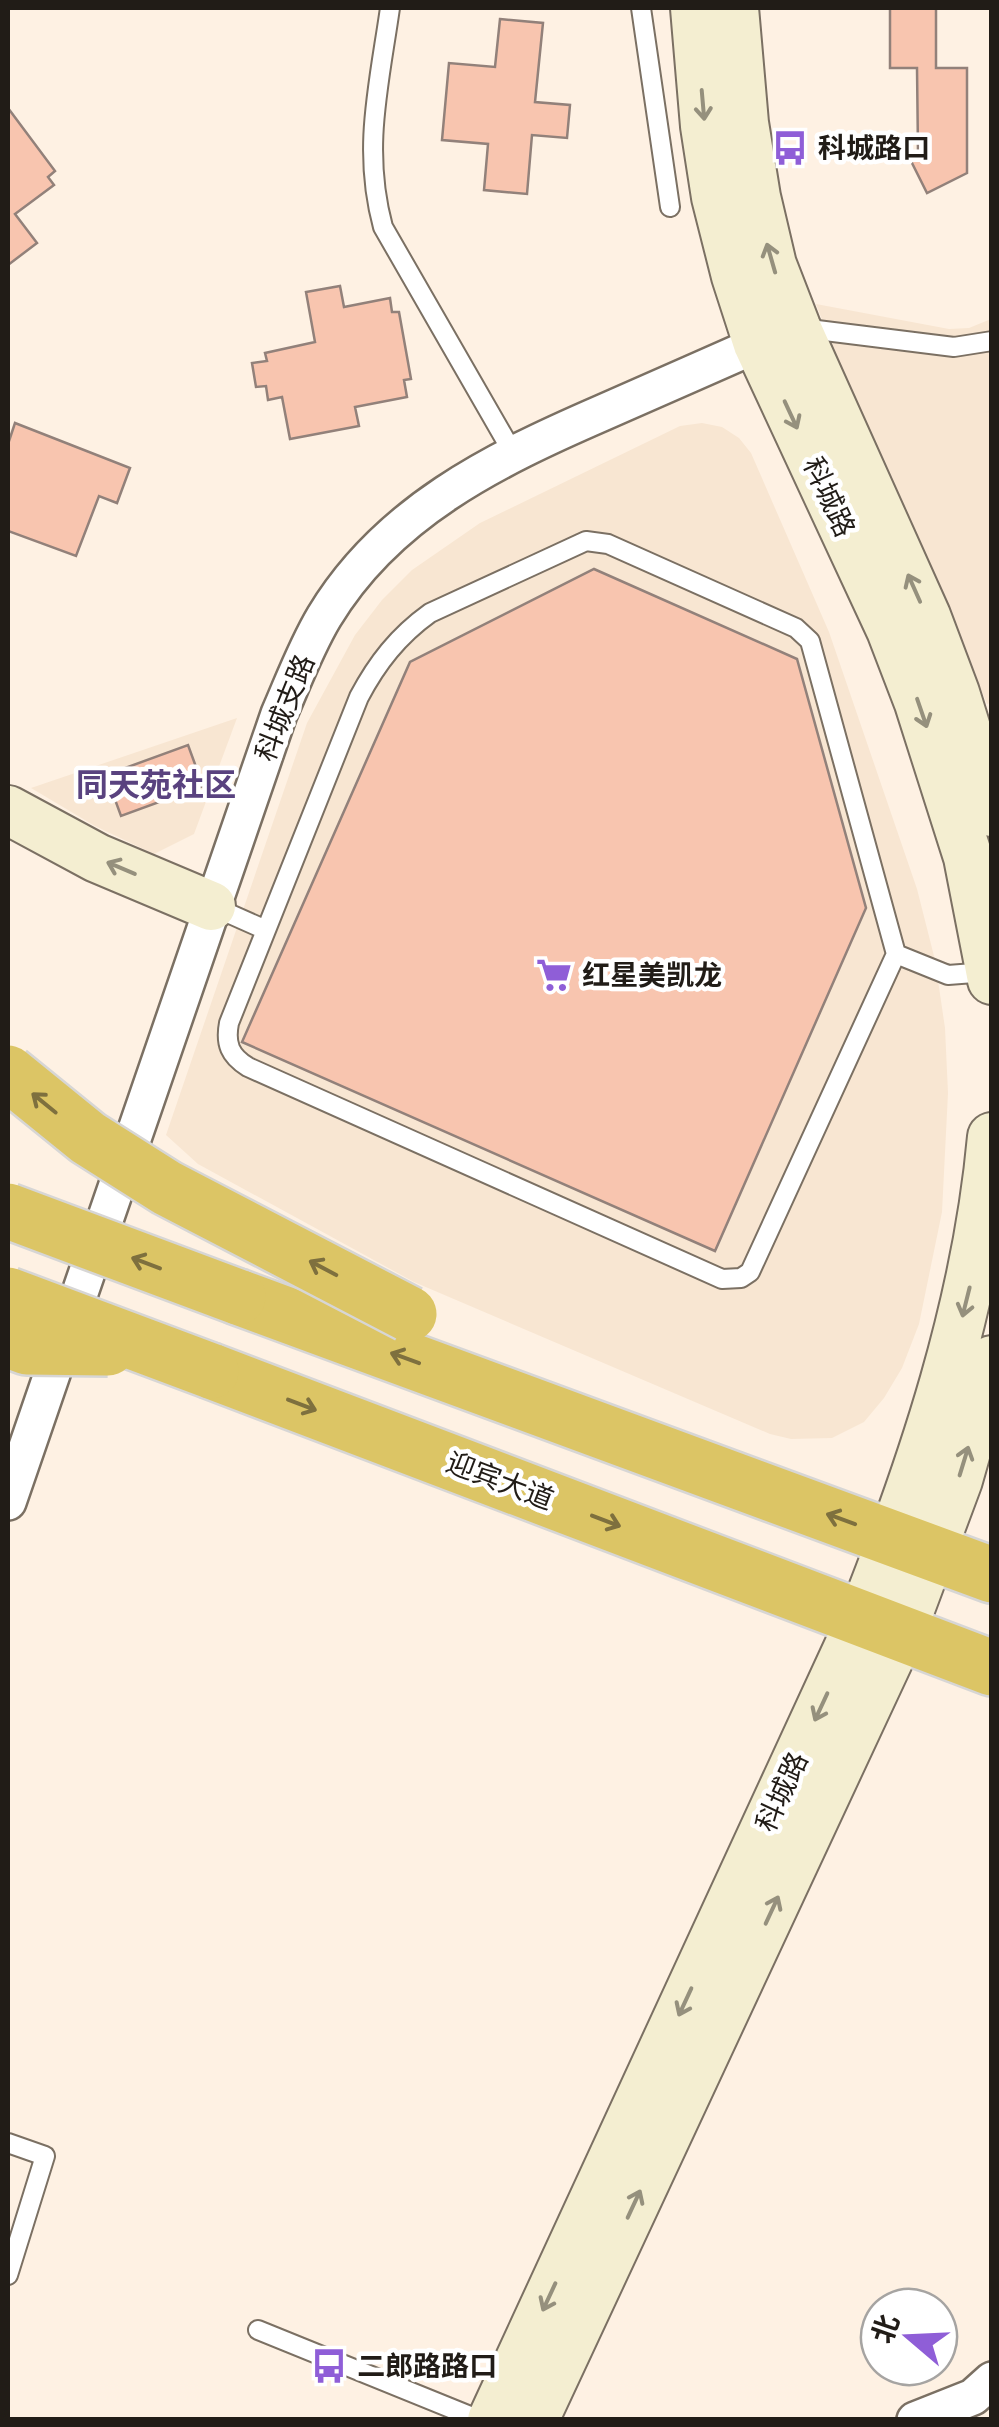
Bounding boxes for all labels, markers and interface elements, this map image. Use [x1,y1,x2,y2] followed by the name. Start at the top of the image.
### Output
[693,88,712,120] one-way arrow
[771,129,809,167] bus stop icon: 科城路口
[818,133,930,164] place label: 科城路口
[761,242,779,274] one-way arrow
[783,399,802,429] one-way arrow
[797,452,861,542] street label: 科城路
[903,574,922,604] one-way arrow
[250,650,320,766] street label: 科城支路
[914,696,932,728] one-way arrow
[76,767,236,803] district label: 同天苑社区
[106,858,137,876] one-way arrow
[535,956,573,994] supermarket icon: 红星美凯龙
[582,960,722,991] place label: 红星美凯龙
[31,1092,57,1114] one-way arrow
[132,1253,163,1271] one-way arrow
[308,1258,338,1278] one-way arrow
[956,1285,974,1317] one-way arrow
[390,1348,421,1366] one-way arrow
[286,1398,317,1416] one-way arrow
[442,1446,558,1516] street label: 迎宾大道
[956,1446,974,1477] one-way arrow
[827,1509,858,1527] one-way arrow
[589,1513,620,1531] one-way arrow
[811,1691,830,1721] one-way arrow
[750,1747,814,1837] street label: 科城路
[764,1895,782,1926] one-way arrow
[675,1986,694,2016] one-way arrow
[626,2190,645,2220] one-way arrow
[539,2281,557,2312] one-way arrow
[859,2287,959,2387] north arrow
[867,2311,905,2347] text: 北
[310,2347,348,2385] bus stop icon: 二郎路路口
[357,2351,497,2382] place label: 二郎路路口

